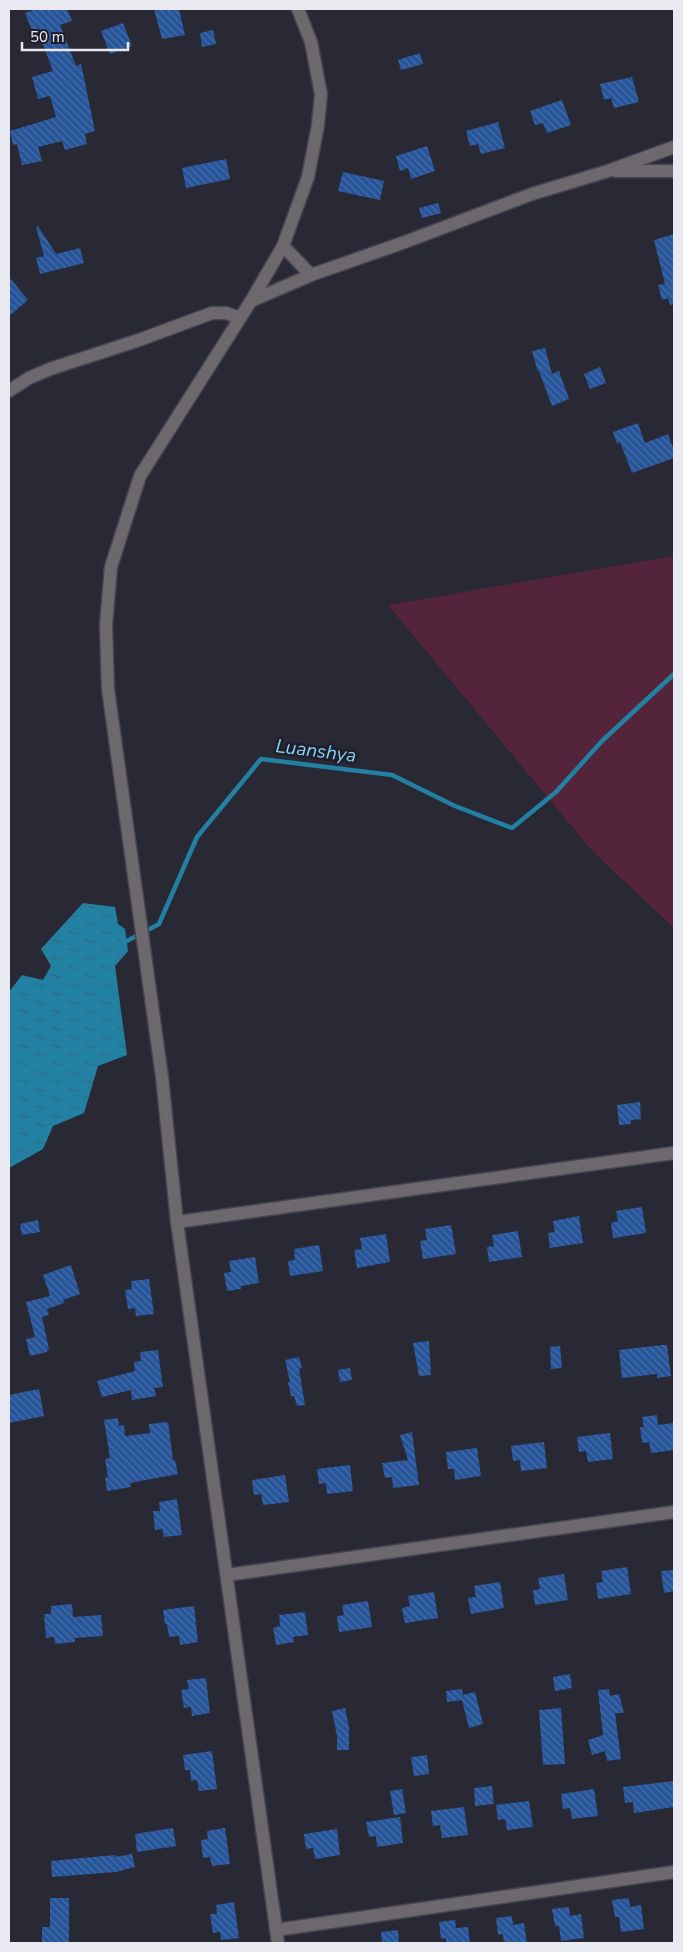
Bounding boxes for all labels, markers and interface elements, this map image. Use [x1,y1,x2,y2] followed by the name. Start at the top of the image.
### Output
[22,20,129,52] scale bar
[30,27,65,47] text: 50 m
[274,733,358,769] water label: Luanshya

